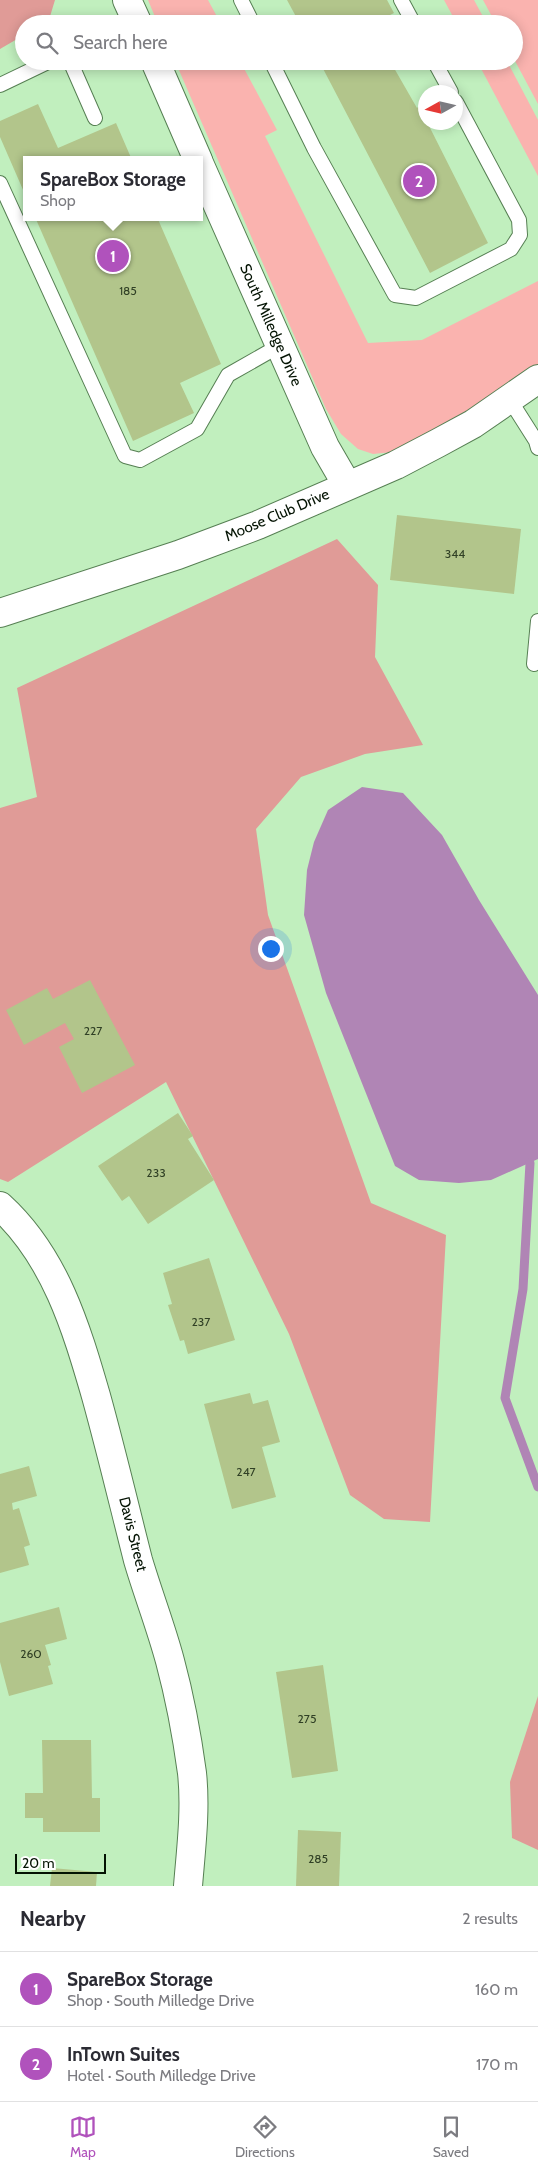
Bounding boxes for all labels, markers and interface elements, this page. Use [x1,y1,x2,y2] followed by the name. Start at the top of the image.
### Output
[15,15,523,70] search box
[33,29,61,57] icon: search
[73,31,167,54] text: Search here
[418,85,463,130] north arrow
[23,156,203,221] popup
[403,162,435,200] pin: 2
[40,168,186,191] text: SpareBox Storage
[40,191,76,210] text: Shop
[97,237,129,275] pin: 1
[236,261,306,389] street label: South Milledge Drive
[119,283,137,298] house number: 185
[222,485,332,545] street label: Moose Club Drive
[445,546,465,561] house number: 344
[258,936,284,962] your location
[84,1023,102,1038] house number: 227
[146,1165,166,1180] house number: 233
[192,1314,210,1329] house number: 237
[236,1464,256,1479] house number: 247
[115,1495,151,1573] street label: Davis Street
[20,1646,42,1661] house number: 260
[298,1711,316,1726] house number: 275
[15,1851,106,1874] scale bar
[308,1851,328,1866] house number: 285
[22,1854,55,1872] text: 20 m
[20,1906,86,1931] text: Nearby
[462,1909,518,1928] text: 2 results
[67,1968,213,1991] text: SpareBox Storage
[33,1980,39,1999] text: 1
[475,1980,518,1999] text: 160 m
[67,1991,254,2010] text: Shop · South Milledge Drive
[67,2043,180,2066] text: InTown Suites
[32,2055,40,2074] text: 2
[476,2055,518,2074] text: 170 m
[67,2066,256,2085] text: Hotel · South Milledge Drive
[69,2113,97,2161] tab: Map
[235,2113,295,2161] tab: Directions
[433,2113,469,2161] tab: Saved

